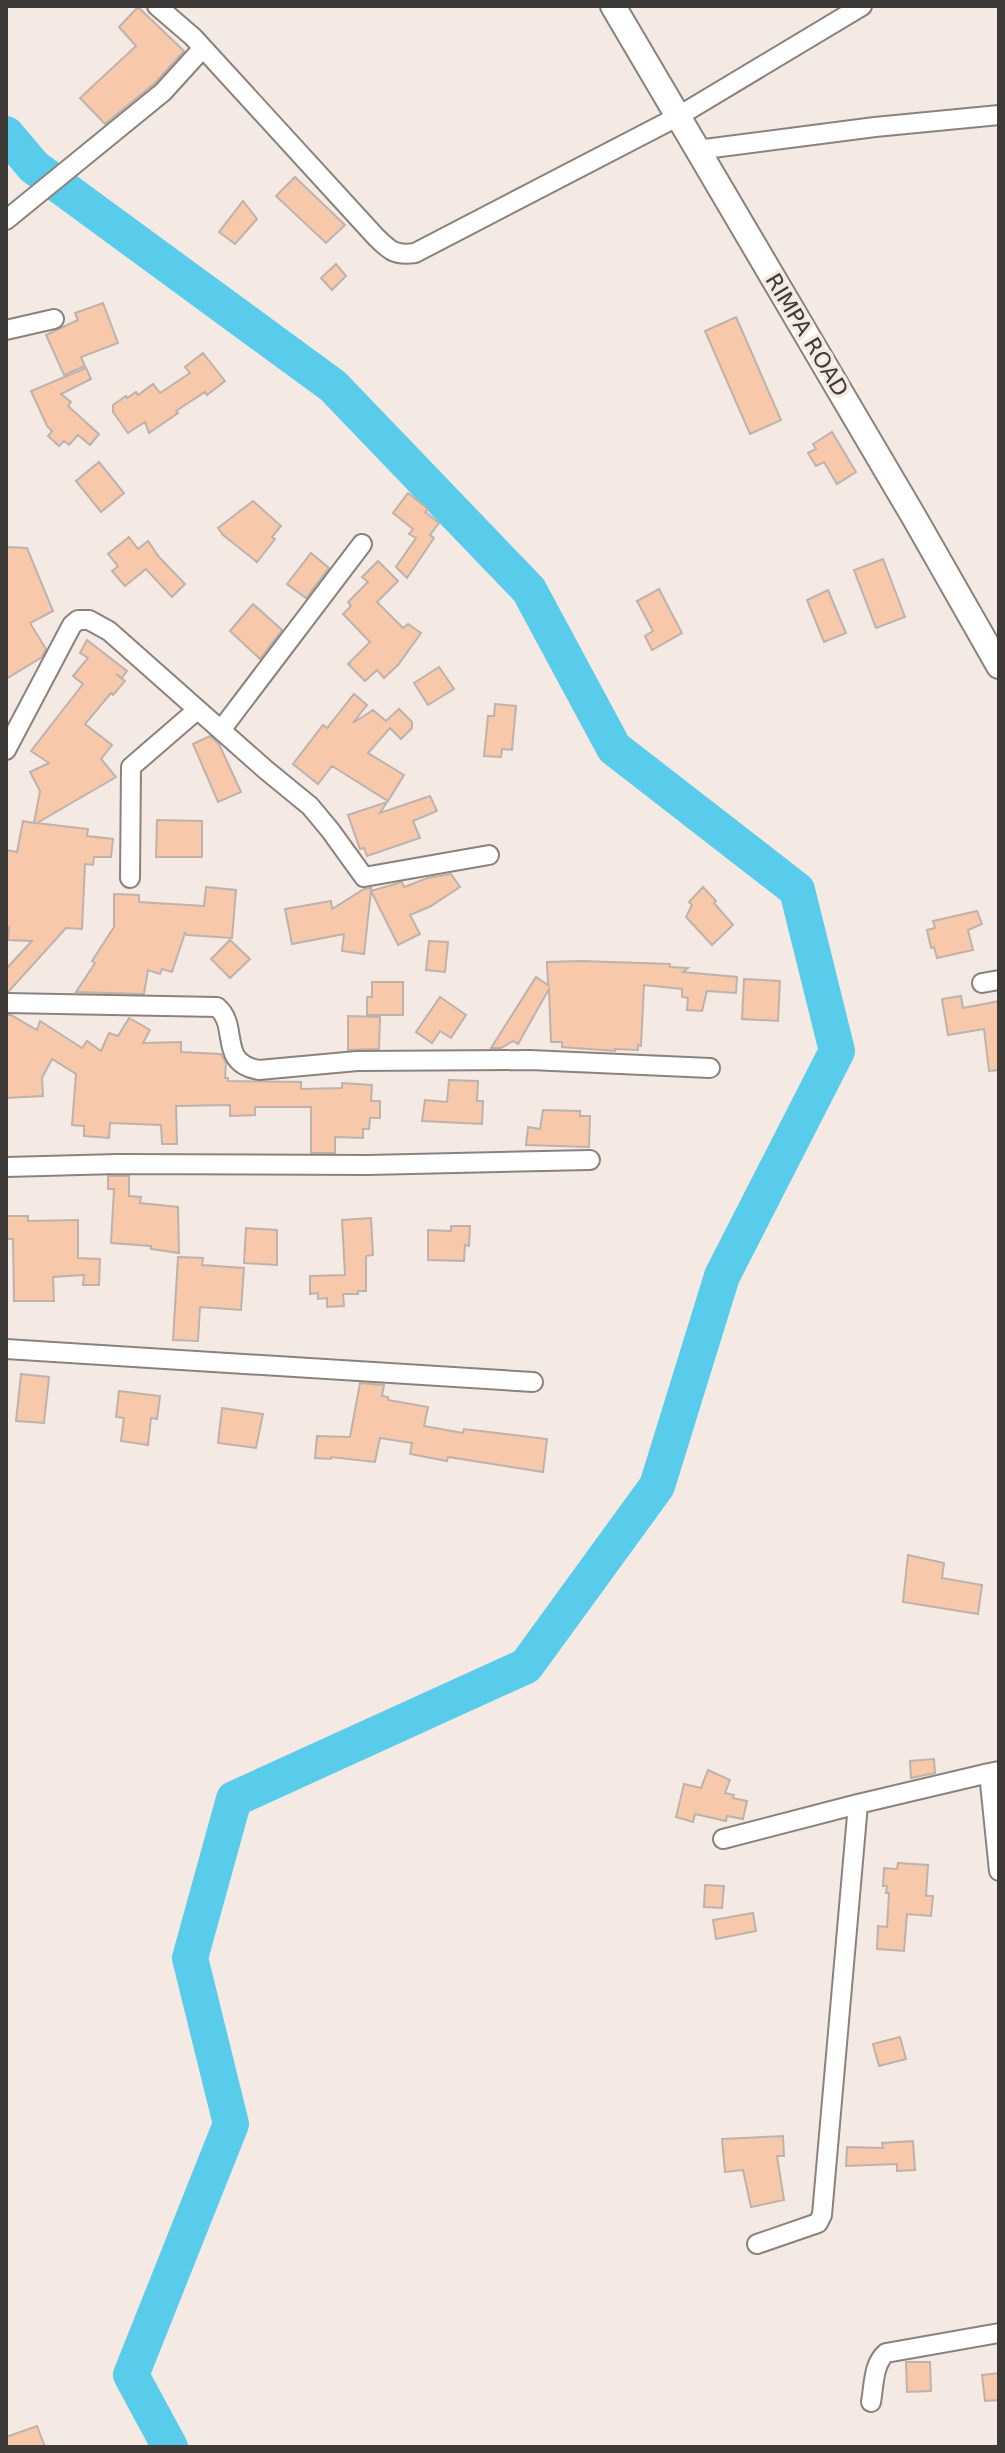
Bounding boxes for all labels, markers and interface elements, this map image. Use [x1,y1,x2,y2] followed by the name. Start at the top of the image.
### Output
[761,269,853,401] street label: RIMPA ROAD

